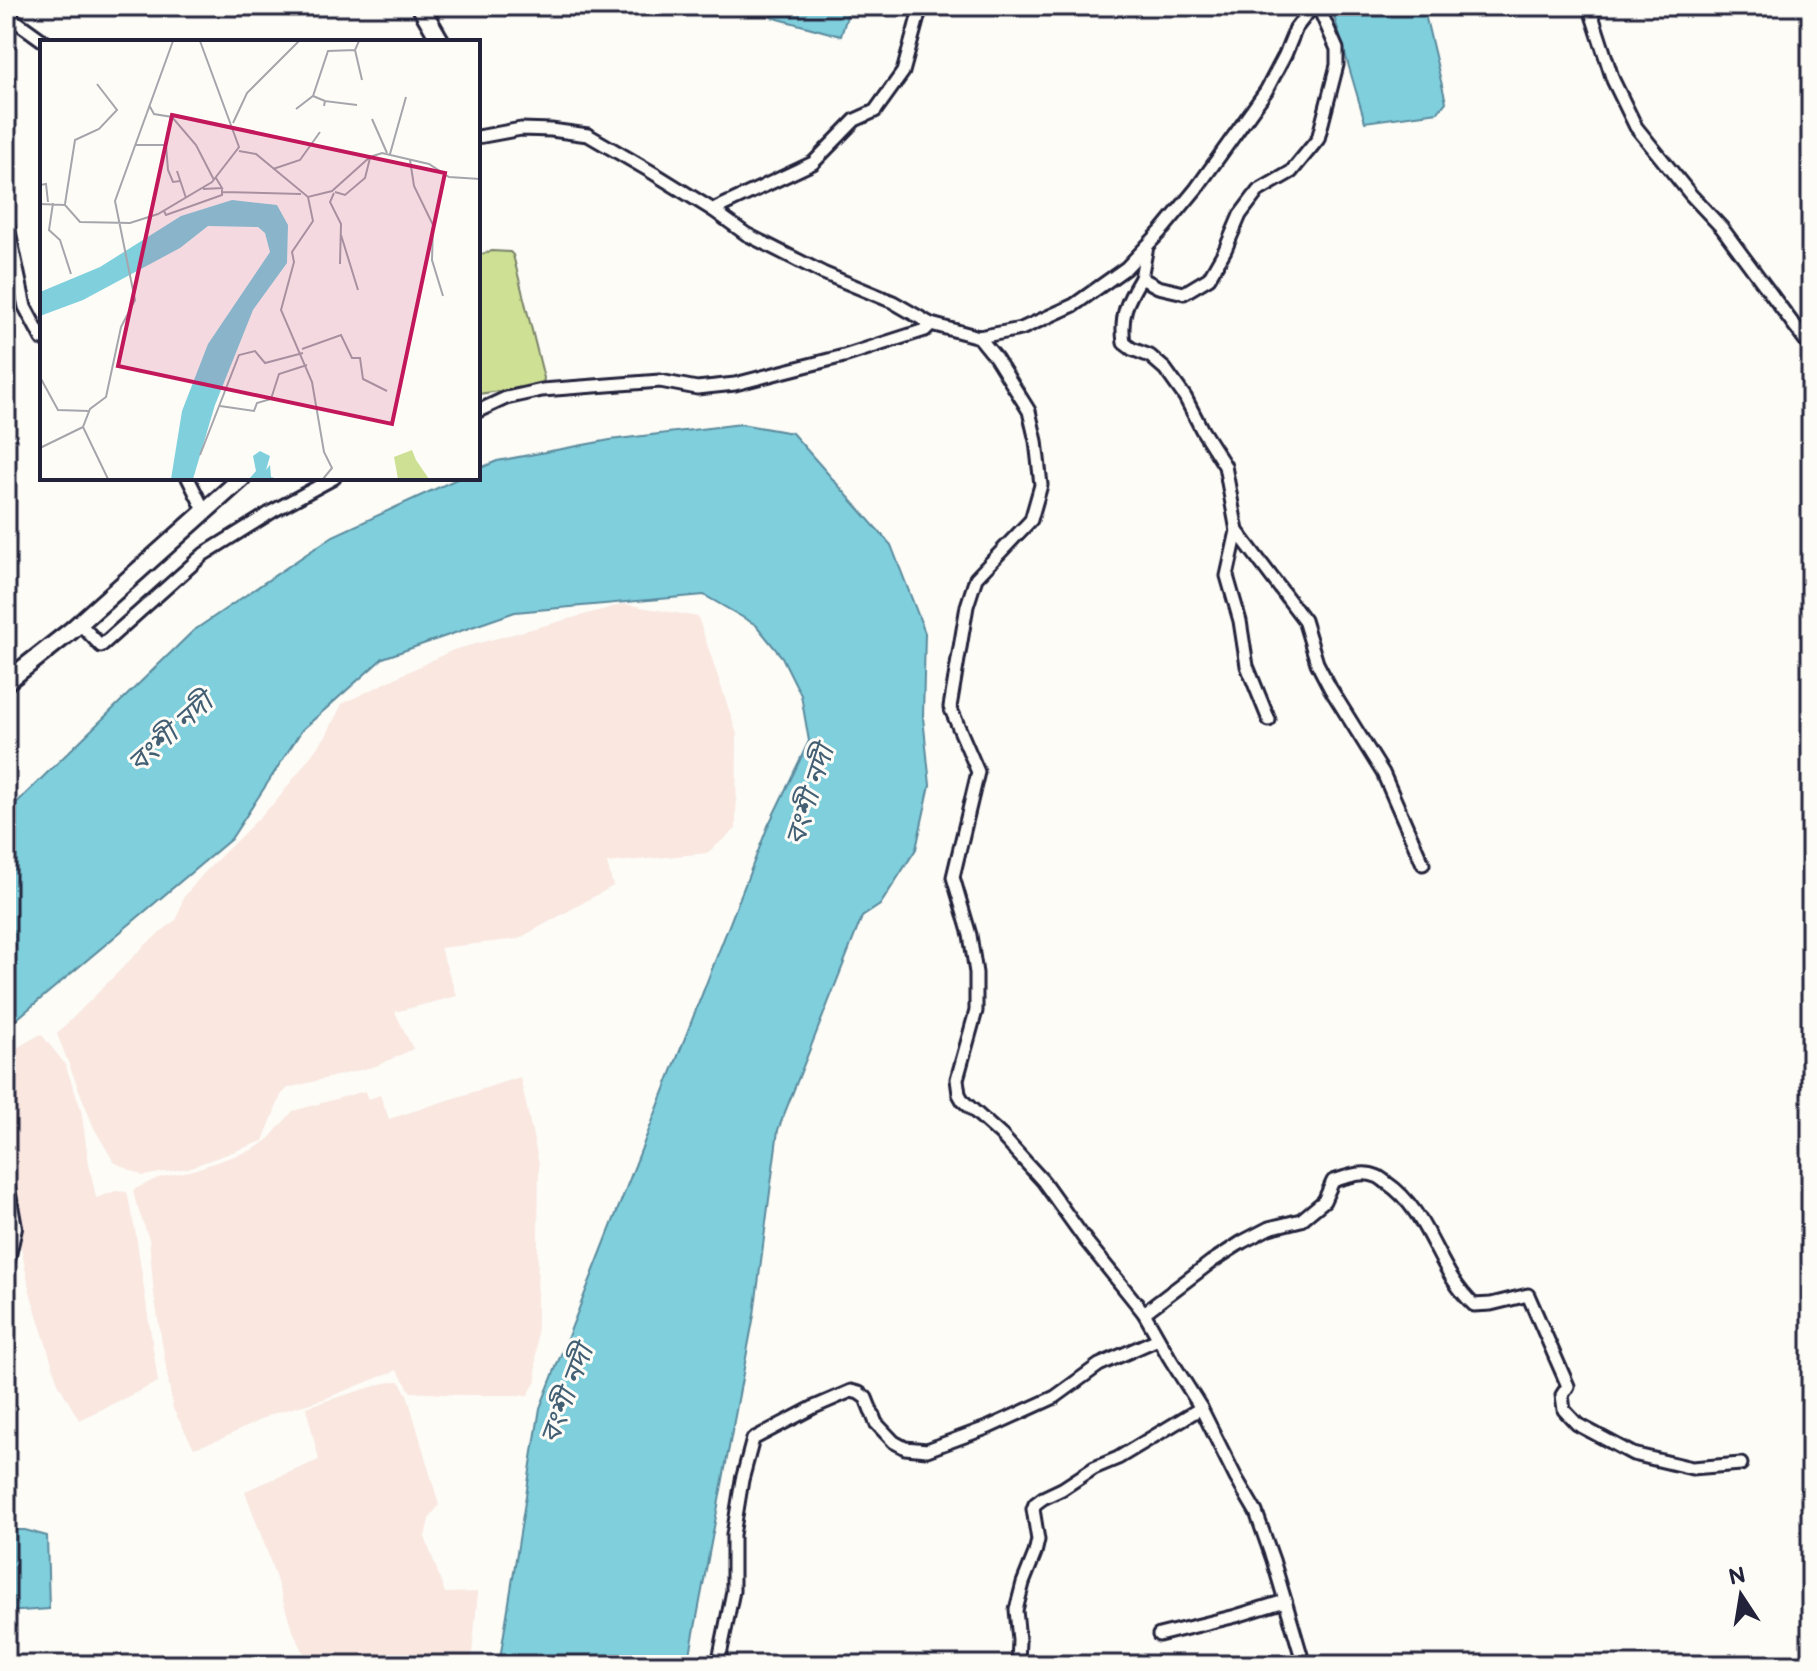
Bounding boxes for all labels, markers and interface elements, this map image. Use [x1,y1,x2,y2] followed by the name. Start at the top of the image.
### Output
[40,40,480,480] inset map
[121,682,224,780] water label: বংশী নদী
[778,736,844,849] water label: বংশী নদী
[533,1335,603,1448] water label: বংশী নদী
[1701,1555,1781,1635] north arrow
[1726,1562,1748,1592] text: N

